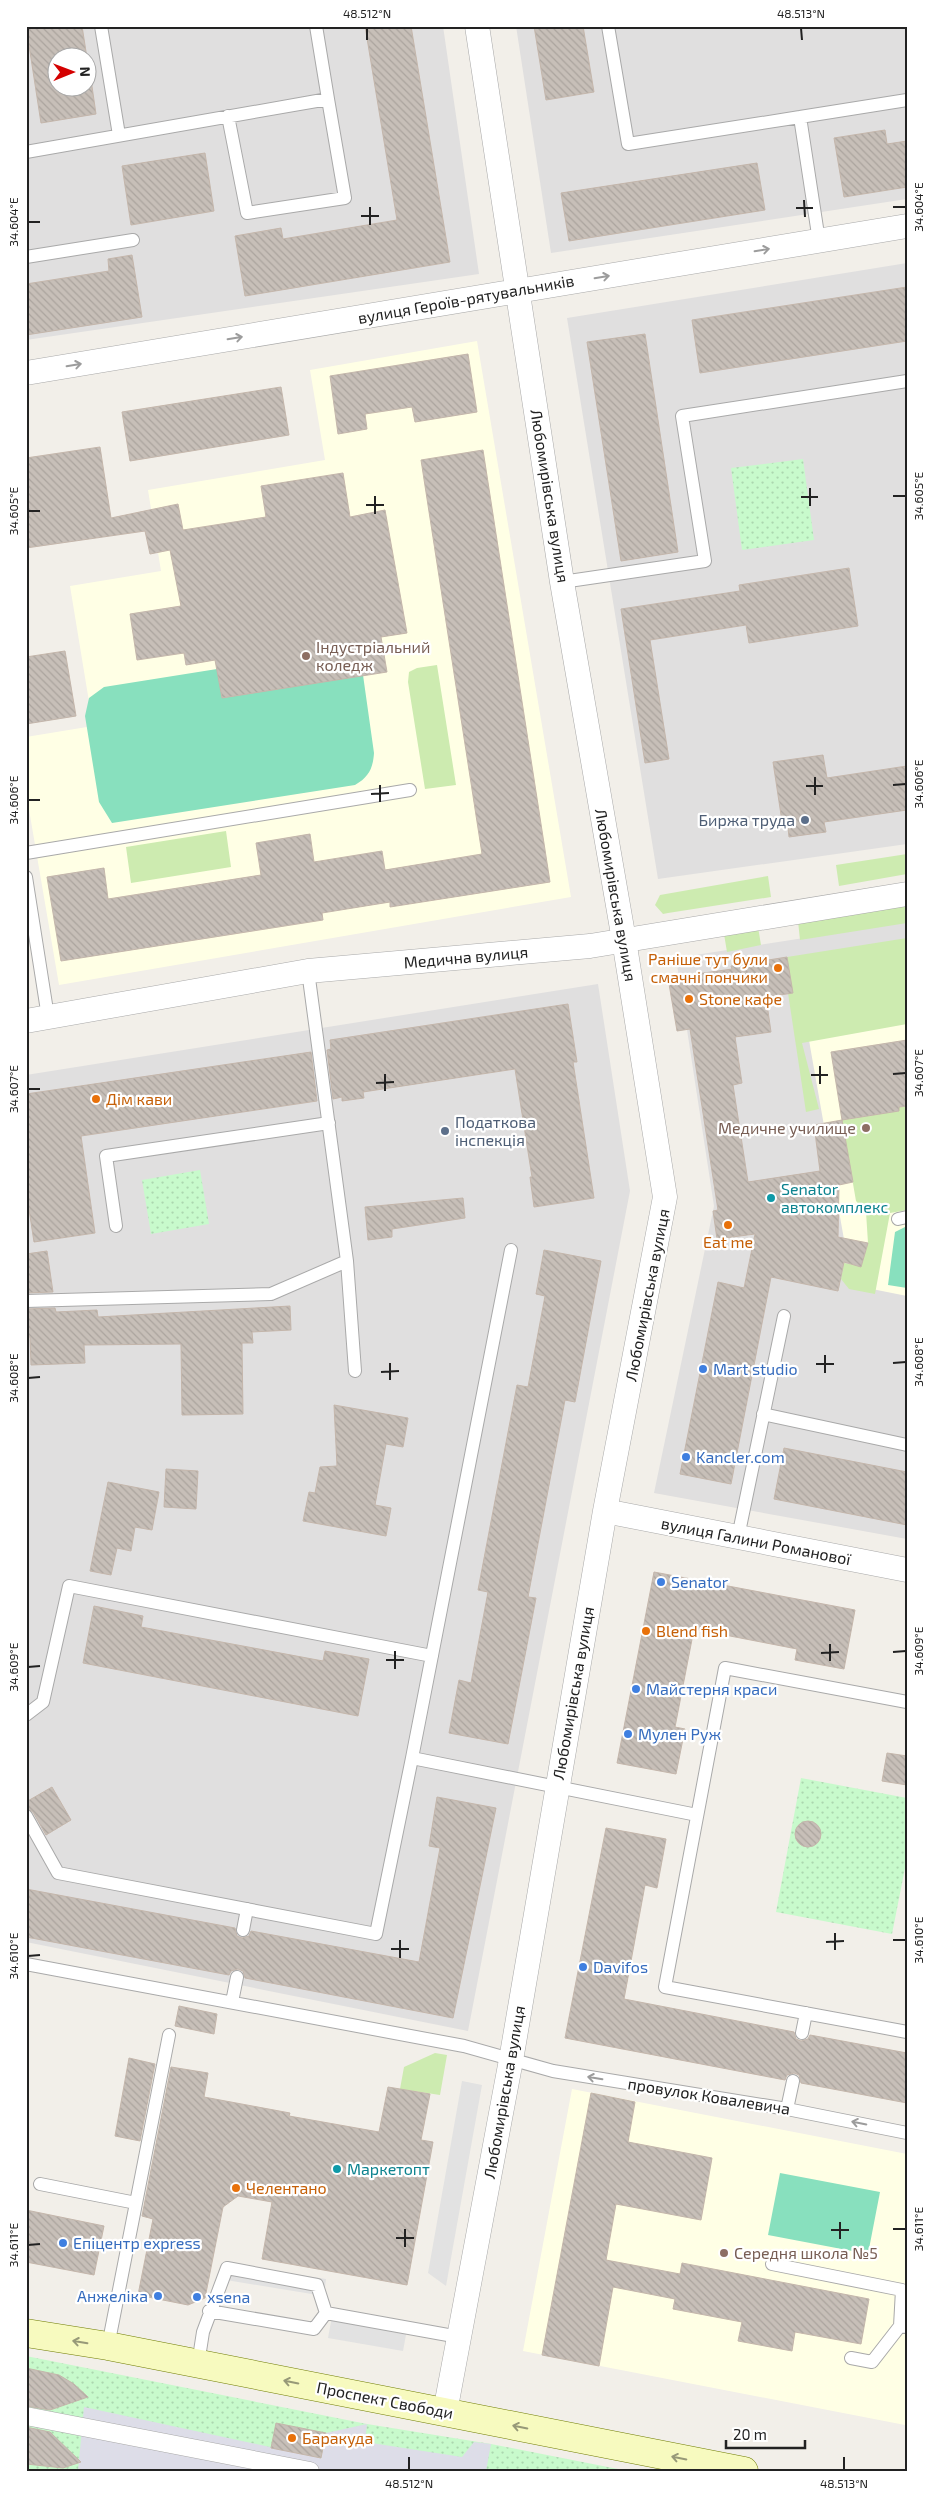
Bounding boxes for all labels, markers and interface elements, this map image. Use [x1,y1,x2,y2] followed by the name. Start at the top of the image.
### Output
[343,6,391,20] text: 48.512°N
[777,6,825,20] text: 48.513°N
[48,48,98,98] north arrow
[77,67,94,77] text: N
[911,182,925,232] text: 34.604°E
[6,197,20,247] text: 34.604°E
[754,245,770,255] one-way arrow
[356,270,576,328] street label: вулиця Героїв-рятувальників
[594,271,610,281] one-way arrow
[226,333,242,343] one-way arrow
[66,359,82,369] one-way arrow
[526,408,574,584] street label: Любомирівська вулиця
[911,472,925,520] text: 34.605°E
[6,487,20,535] text: 34.605°E
[316,637,430,674] place label: Індустріальний коледж
[300,650,312,662] marker: Індустріальний коледж
[911,759,925,808] text: 34.606°E
[6,775,20,824] text: 34.606°E
[591,807,641,983] street label: Любомирівська вулиця
[698,810,795,830] place label: Биржа труда
[799,814,811,826] marker: Биржа труда
[403,942,529,972] street label: Медична вулиця
[648,949,768,986] place label: Раніше тут були смачні пончики
[772,962,784,974] marker: Раніше тут були смачні пончики
[699,989,782,1008] place label: Stone кафе
[683,993,695,1005] marker: Stone кафе
[911,1049,925,1097] text: 34.607°E
[6,1065,20,1113] text: 34.607°E
[106,1089,172,1108] place label: Дiм кави
[90,1093,102,1105] marker: Дiм кави
[455,1112,536,1149] place label: Податкова інспекція
[718,1118,856,1138] place label: Медичне училище
[860,1122,872,1134] marker: Медичне училище
[439,1125,451,1137] marker: Податкова інспекція
[781,1179,888,1216] place label: Senator автокомплекс
[765,1192,777,1204] marker: Senator автокомплекс
[620,1207,674,1383] street label: Любомирівська вулиця
[722,1219,734,1231] marker: Eat me
[703,1232,753,1251] place label: Eat me
[911,1337,925,1387] text: 34.608°E
[6,1353,20,1403] text: 34.608°E
[713,1359,797,1378] place label: Mart studio
[697,1363,709,1375] marker: Mart studio
[696,1447,785,1466] place label: Kancler.com
[680,1451,692,1463] marker: Kancler.com
[660,1513,853,1569] street label: вулиця Галини Романової
[671,1572,729,1591] place label: Senator
[655,1576,667,1588] marker: Senator
[548,1605,598,1781] street label: Любомирівська вулиця
[656,1621,728,1640] place label: Blend fish
[640,1625,652,1637] marker: Blend fish
[911,1626,925,1675] text: 34.609°E
[6,1642,20,1691] text: 34.609°E
[646,1679,777,1698] place label: Майстерня краси
[630,1683,642,1695] marker: Майстерня краси
[638,1724,721,1744] place label: Мулен Руж
[622,1728,634,1740] marker: Мулен Руж
[911,1916,925,1963] text: 34.610°E
[6,1932,20,1979] text: 34.610°E
[593,1957,648,1976] place label: Davifos
[577,1961,589,1973] marker: Davifos
[479,2004,529,2180] street label: Любомирівська вулиця
[588,2072,604,2082] one-way arrow
[626,2073,792,2119] street label: провулок Ковалевича
[851,2118,867,2127] one-way arrow
[347,2159,430,2178] place label: Маркетопт
[331,2163,343,2175] marker: Маркетопт
[246,2178,327,2197] place label: Челентано
[230,2182,242,2194] marker: Челентано
[911,2207,925,2251] text: 34.611°E
[6,2223,20,2267] text: 34.611°E
[73,2233,201,2252] place label: Епіцентр express
[57,2237,69,2249] marker: Епіцентр express
[734,2243,878,2262] place label: Середня школа №5
[718,2247,730,2259] marker: Середня школа №5
[77,2286,148,2305] place label: Анжеліка
[207,2287,250,2306] place label: xsena
[152,2290,164,2302] marker: Анжеліка
[191,2291,203,2303] marker: xsena
[73,2336,89,2346] one-way arrow
[284,2377,300,2387] one-way arrow
[315,2377,455,2422] street label: Проспект Свободи
[726,2417,804,2449] scale bar
[512,2421,528,2431] one-way arrow
[733,2425,767,2443] text: 20 m
[302,2428,373,2448] place label: Баракуда
[286,2432,298,2444] marker: Баракуда
[671,2453,687,2462] one-way arrow
[385,2476,433,2490] text: 48.512°N
[820,2476,868,2490] text: 48.513°N

